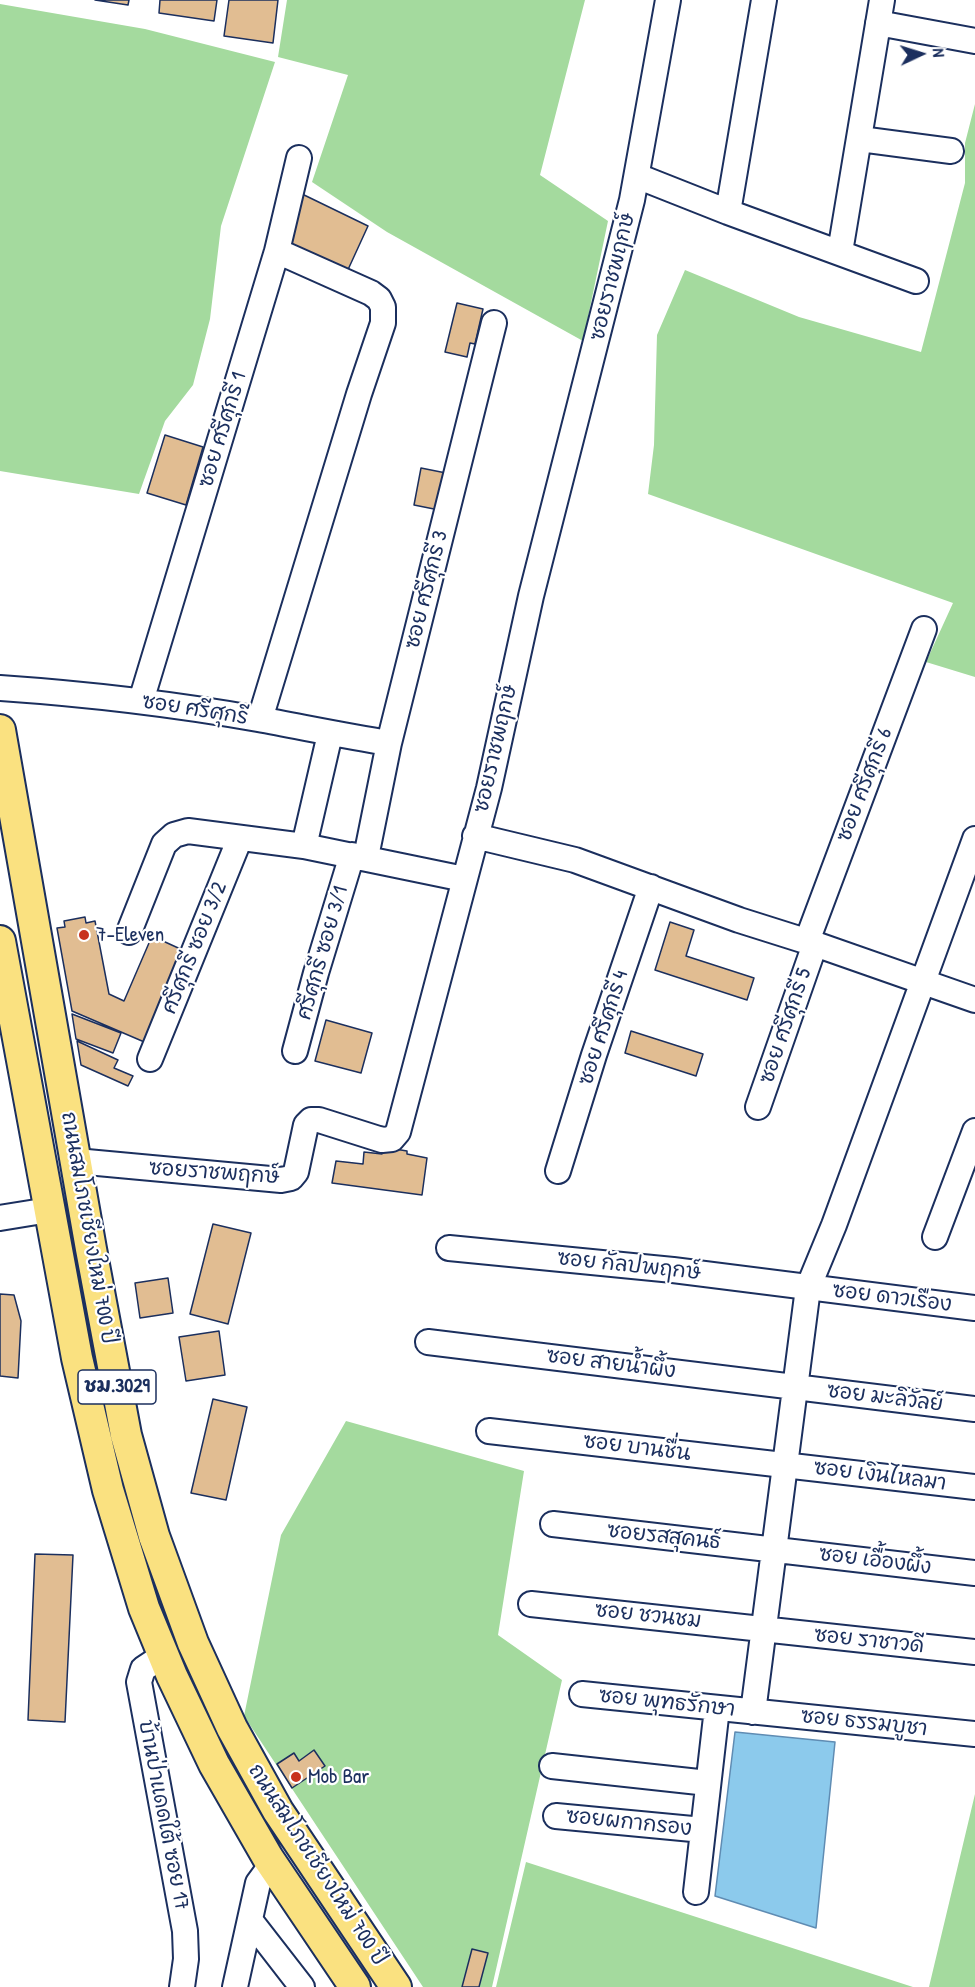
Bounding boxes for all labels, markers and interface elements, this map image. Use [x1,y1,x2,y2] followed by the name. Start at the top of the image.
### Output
[891,24,951,84] north arrow
[928,48,950,58] text: N
[585,211,641,343] street label: ซอยราชพฤกษ์
[194,369,252,491] street label: ซอย ศรีศุกรี 1
[400,528,454,652] street label: ซอย ศรีศุกรี 3
[469,683,523,815] street label: ซอยราชพฤกษ์
[140,689,250,731] street label: ซอย ศรีศุกรี
[832,724,898,846] street label: ซอย ศรีศุกรี 6
[157,878,233,1018] street label: ศรีศุกรี ซอย 3/2
[292,883,354,1023] street label: ศรีศุกรี ซอย 3/1
[96,922,164,948] place label: 7-Eleven
[77,928,91,942] marker: 7-Eleven
[754,965,818,1087] street label: ซอย ศรีศุกรี 5
[574,967,634,1089] street label: ซอย ศรีศุกรี 4
[55,1110,121,1346] street label: ถนนสมโภชเชียงใหม่ 700 ปี
[148,1156,280,1190] street label: ซอยราชพฤกษ์
[556,1246,702,1286] street label: ซอย กัลปพฤกษ์
[831,1278,953,1318] street label: ซอย ดาวเรือง
[545,1344,677,1384] street label: ซอย สายน้ำผึ้ง
[78,1370,156,1404] road number: ชม.3029
[825,1378,945,1418] street label: ซอย มะลิวัลย์
[582,1429,692,1467] street label: ซอย บานชื่น
[812,1455,948,1497] street label: ซอย เงินไหลมา
[606,1518,722,1556] street label: ซอยรสสุคนธ์
[817,1542,933,1580] street label: ซอย เอื้องผึ้ง
[593,1598,703,1634] street label: ซอย ชวนชม
[813,1623,925,1659] street label: ซอย ราชาวดี
[598,1683,736,1723] street label: ซอย พุทธรักษา
[799,1704,929,1742] street label: ซอย ธรรมบูชา
[132,1718,194,1912] street label: บ้านป่าแดดใต้ ซอย 17
[242,1759,392,1971] street label: ถนนสมโภชเชียงใหม่ 700 ปี
[308,1764,369,1790] place label: Mob Bar
[289,1770,303,1784] marker: Mob Bar
[565,1804,693,1842] street label: ซอยผกากรอง

